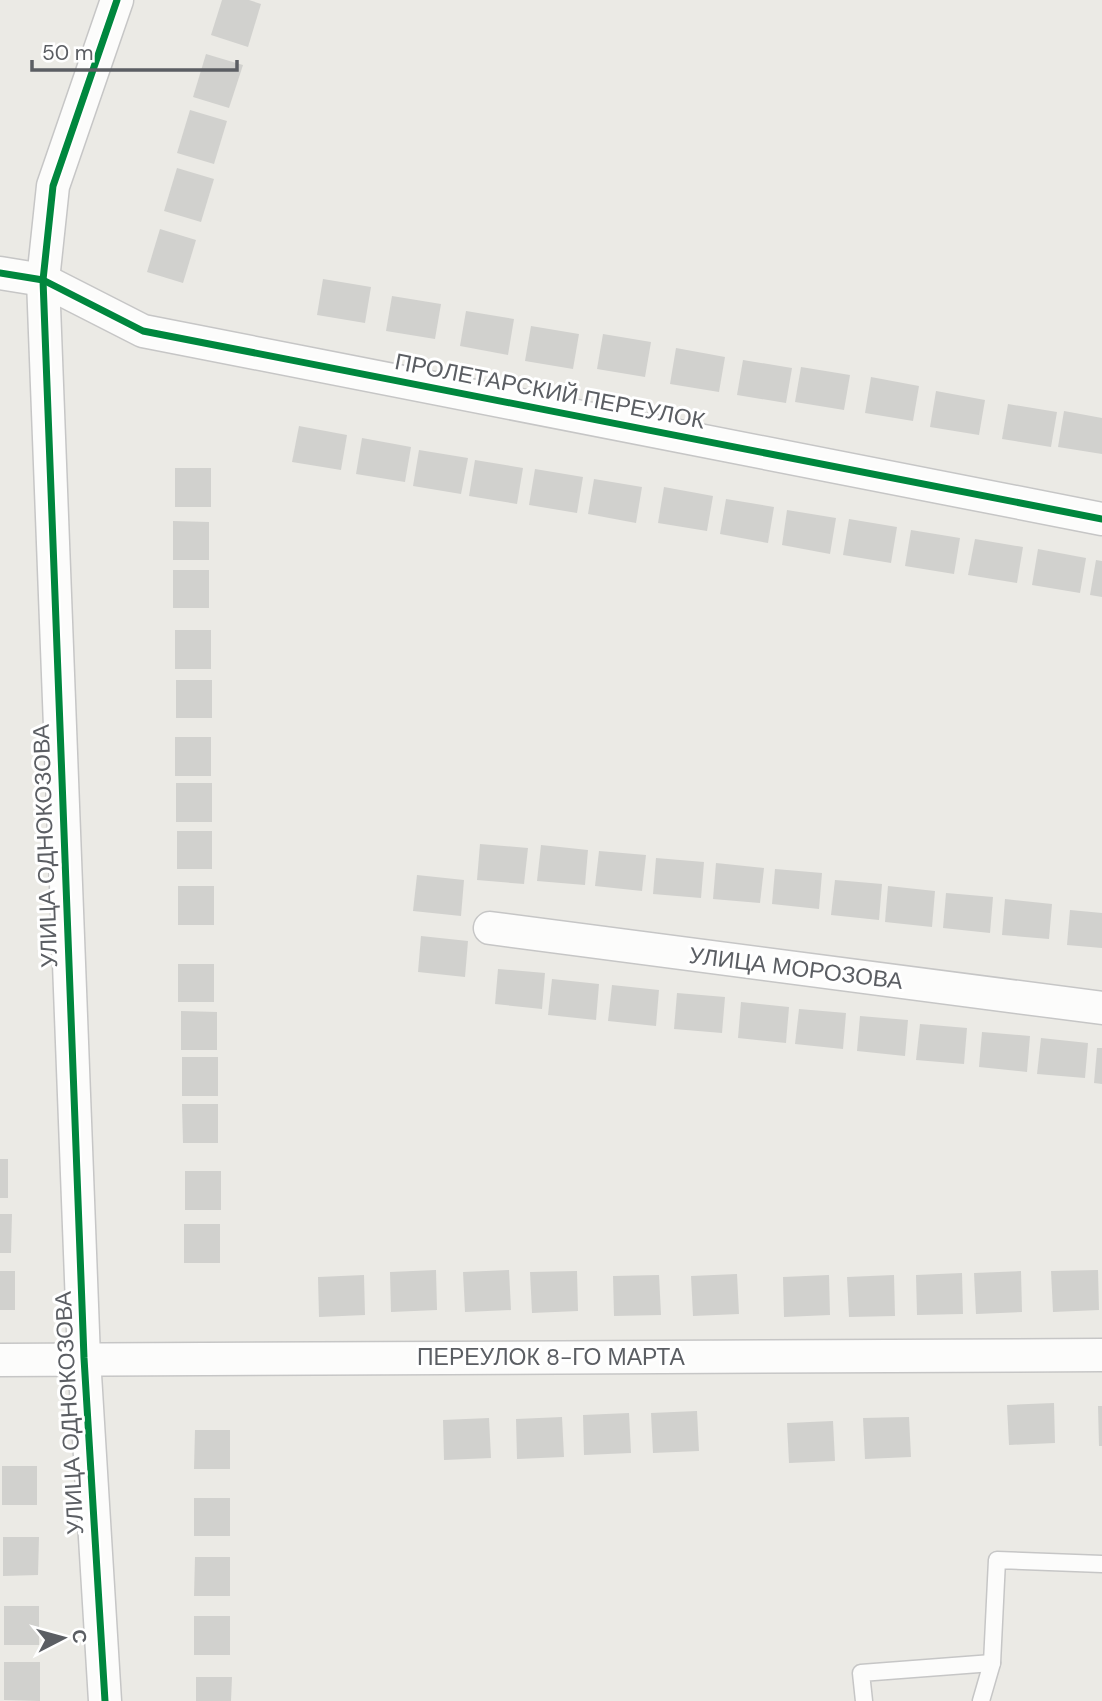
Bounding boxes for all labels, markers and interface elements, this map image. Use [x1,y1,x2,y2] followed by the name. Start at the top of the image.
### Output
[32,28,236,72] scale bar
[42,39,93,67] text: 50 m
[392,346,708,436] street label: ПРОЛЕТАРСКИЙ ПЕРЕУЛОК
[26,723,64,968] street label: УЛИЦА ОДНОКОЗОВА
[687,940,905,996] street label: УЛИЦА МОРОЗОВА
[48,1290,90,1536] street label: УЛИЦА ОДНОКОЗОВА
[417,1342,686,1372] street label: ПЕРЕУЛОК 8-ГО МАРТА
[28,1603,98,1673] north arrow
[66,1628,93,1645] text: С

